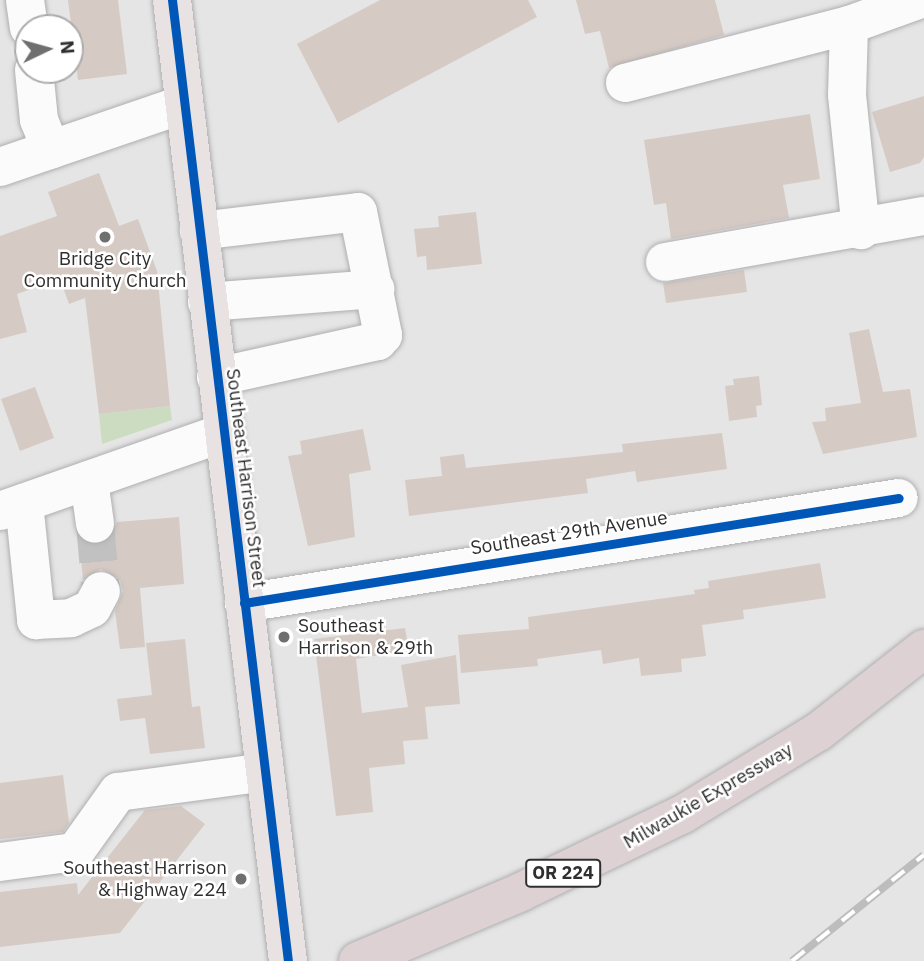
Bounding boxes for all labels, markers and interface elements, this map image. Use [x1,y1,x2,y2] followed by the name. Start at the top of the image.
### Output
[14,14,84,84] north arrow
[55,39,80,55] text: N
[97,229,113,245] marker: Bridge City Community Church
[23,248,187,292] place label: Bridge City Community Church
[221,367,271,589] street label: Southeast Harrison Street
[469,506,669,560] street label: Southeast 29th Avenue
[298,615,433,659] place label: Southeast Harrison & 29th
[276,629,292,645] marker: Southeast Harrison & 29th
[619,738,797,854] street label: Milwaukie Expressway
[63,857,227,901] place label: Southeast Harrison & Highway 224
[524,858,602,888] road number: OR 224
[233,871,249,887] marker: Southeast Harrison & Highway 224

